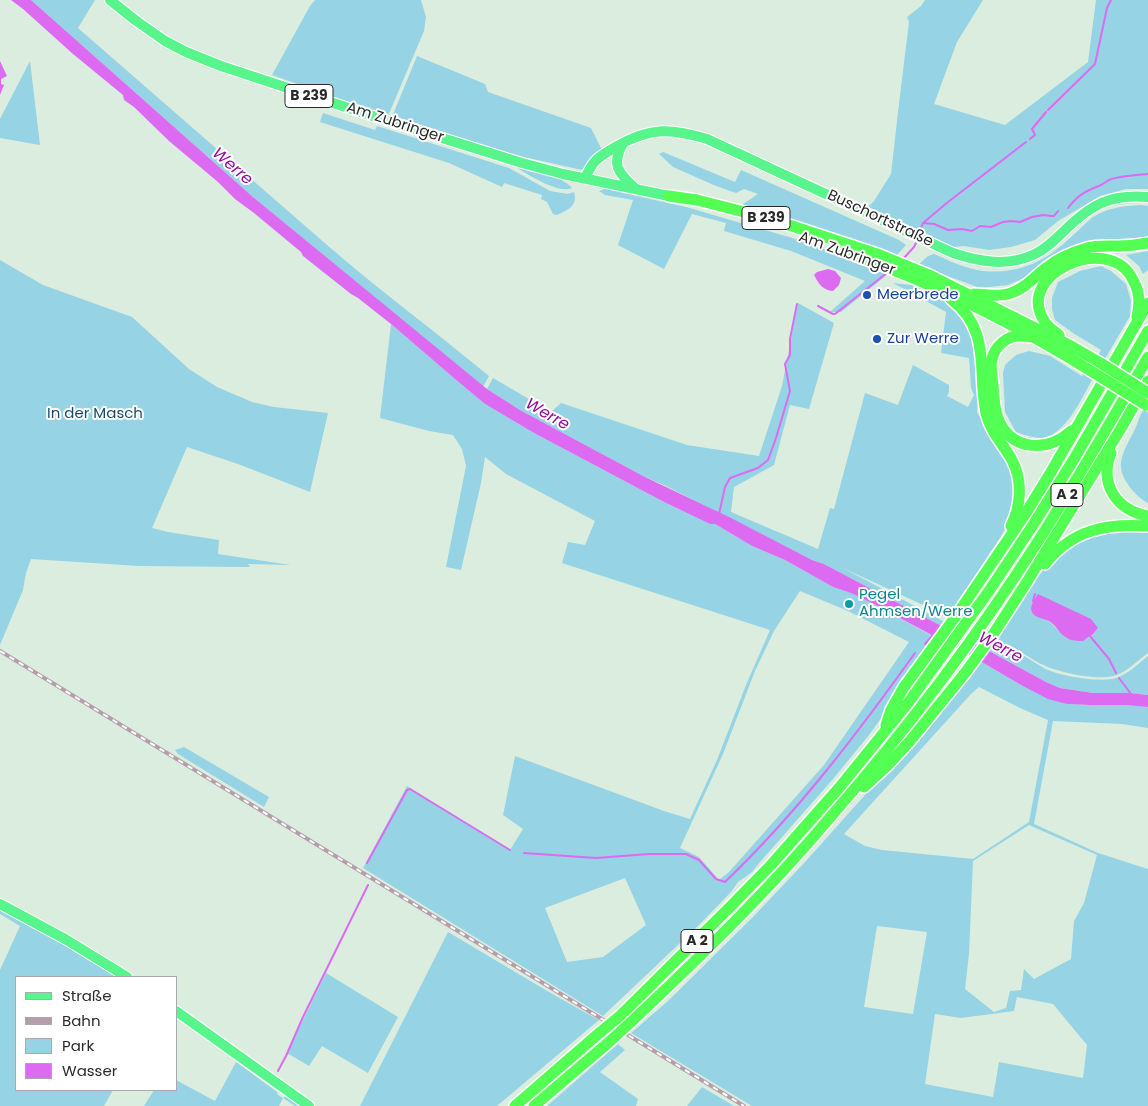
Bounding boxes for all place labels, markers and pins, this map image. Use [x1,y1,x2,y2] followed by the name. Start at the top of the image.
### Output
[877,286,959,304] place label: Meerbrede
[861,289,873,301] marker: Meerbrede
[887,330,959,348] place label: Zur Werre
[871,333,883,345] marker: Zur Werre
[859,586,972,621] place label: Pegel Ahmsen/Werre
[843,598,855,610] marker: Pegel Ahmsen/Werre

